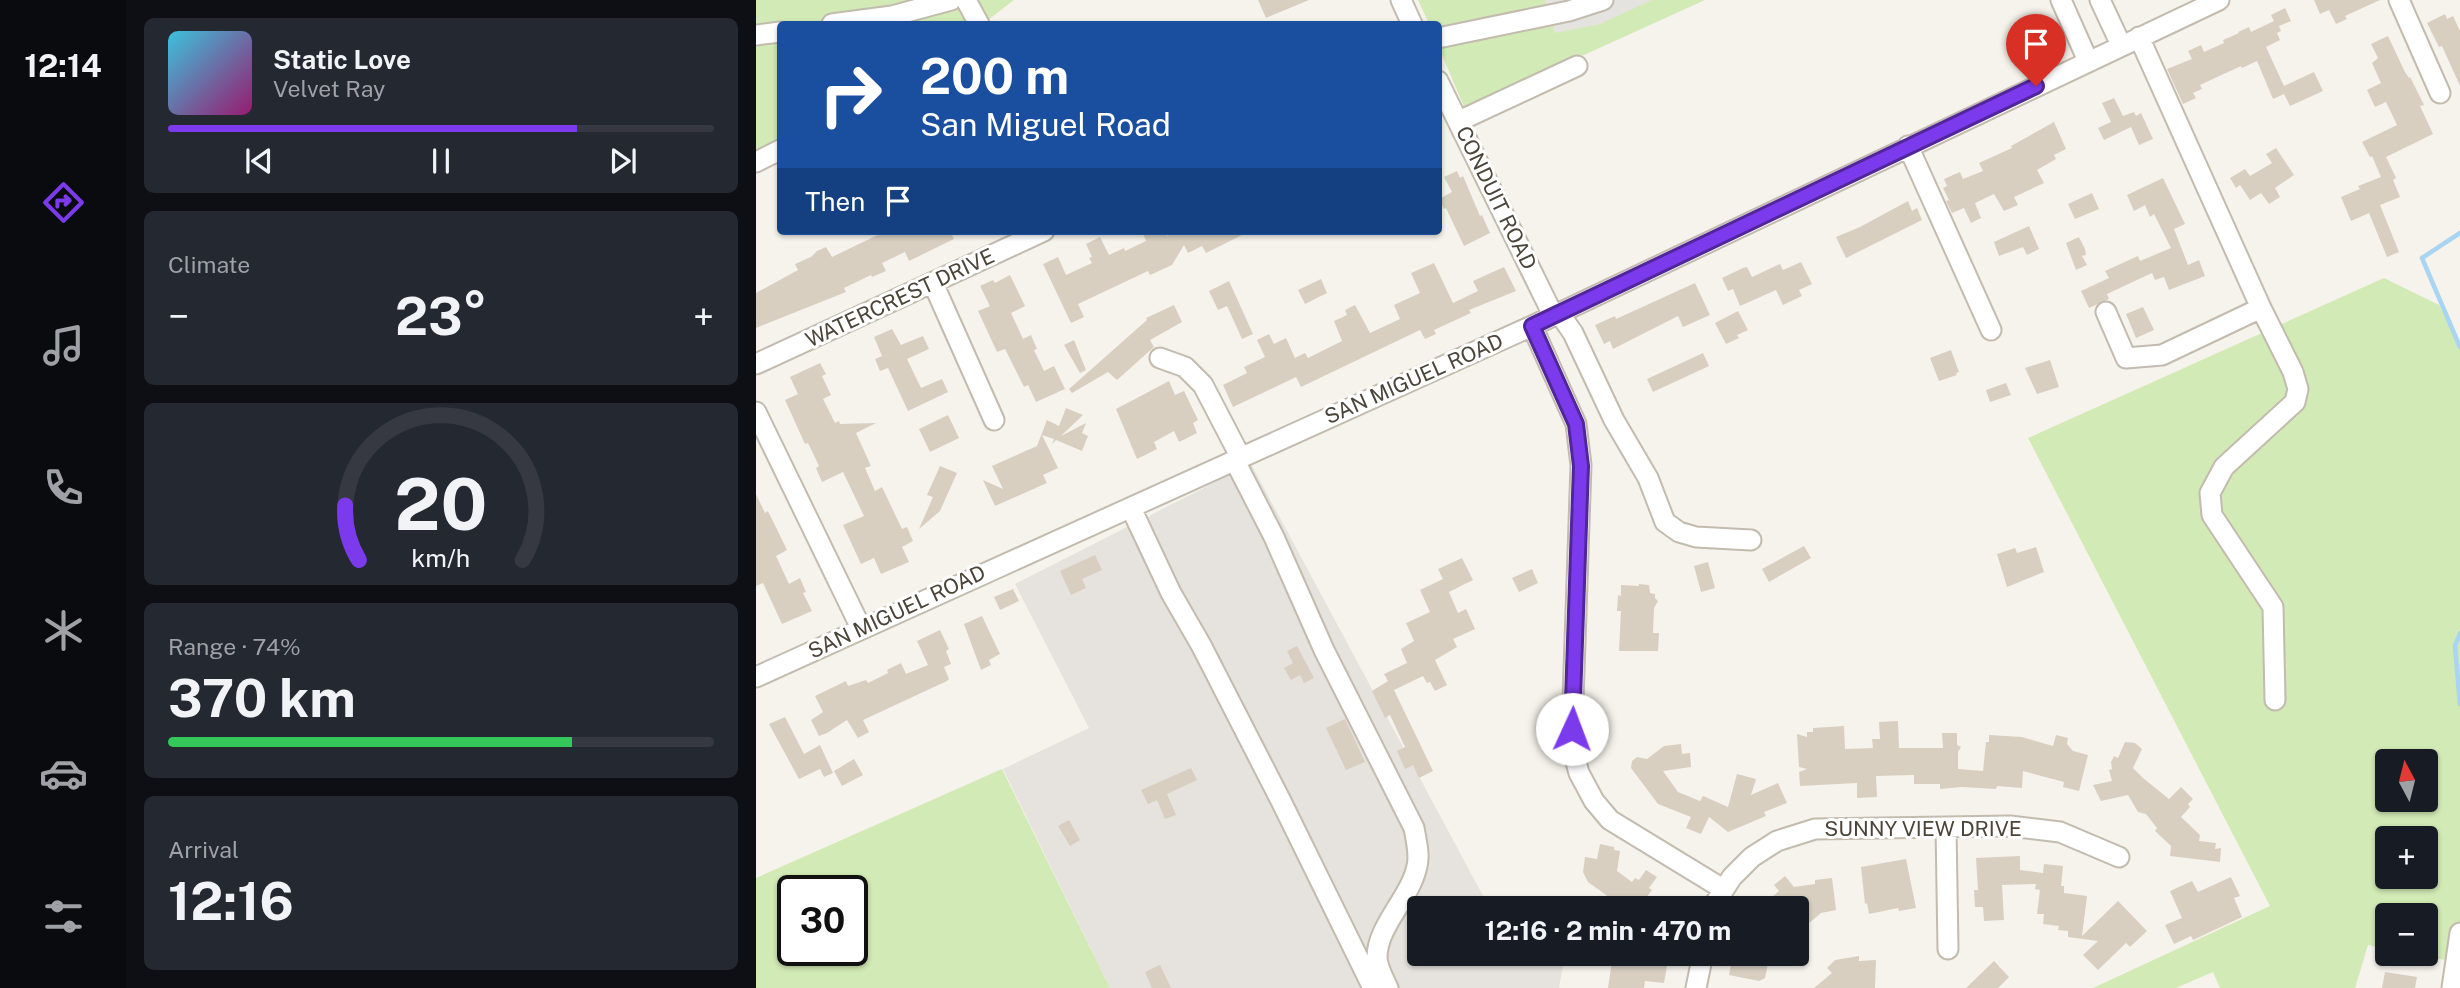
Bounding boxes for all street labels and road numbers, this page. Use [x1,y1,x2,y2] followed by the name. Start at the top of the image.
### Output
[1451,122,1542,274] street label: CONDUIT ROAD
[801,243,998,352] street label: WATERCREST DRIVE
[1321,328,1507,429] street label: SAN MIGUEL ROAD
[804,559,989,664] street label: SAN MIGUEL ROAD
[1824,816,2022,841] street label: SUNNY VIEW DRIVE

